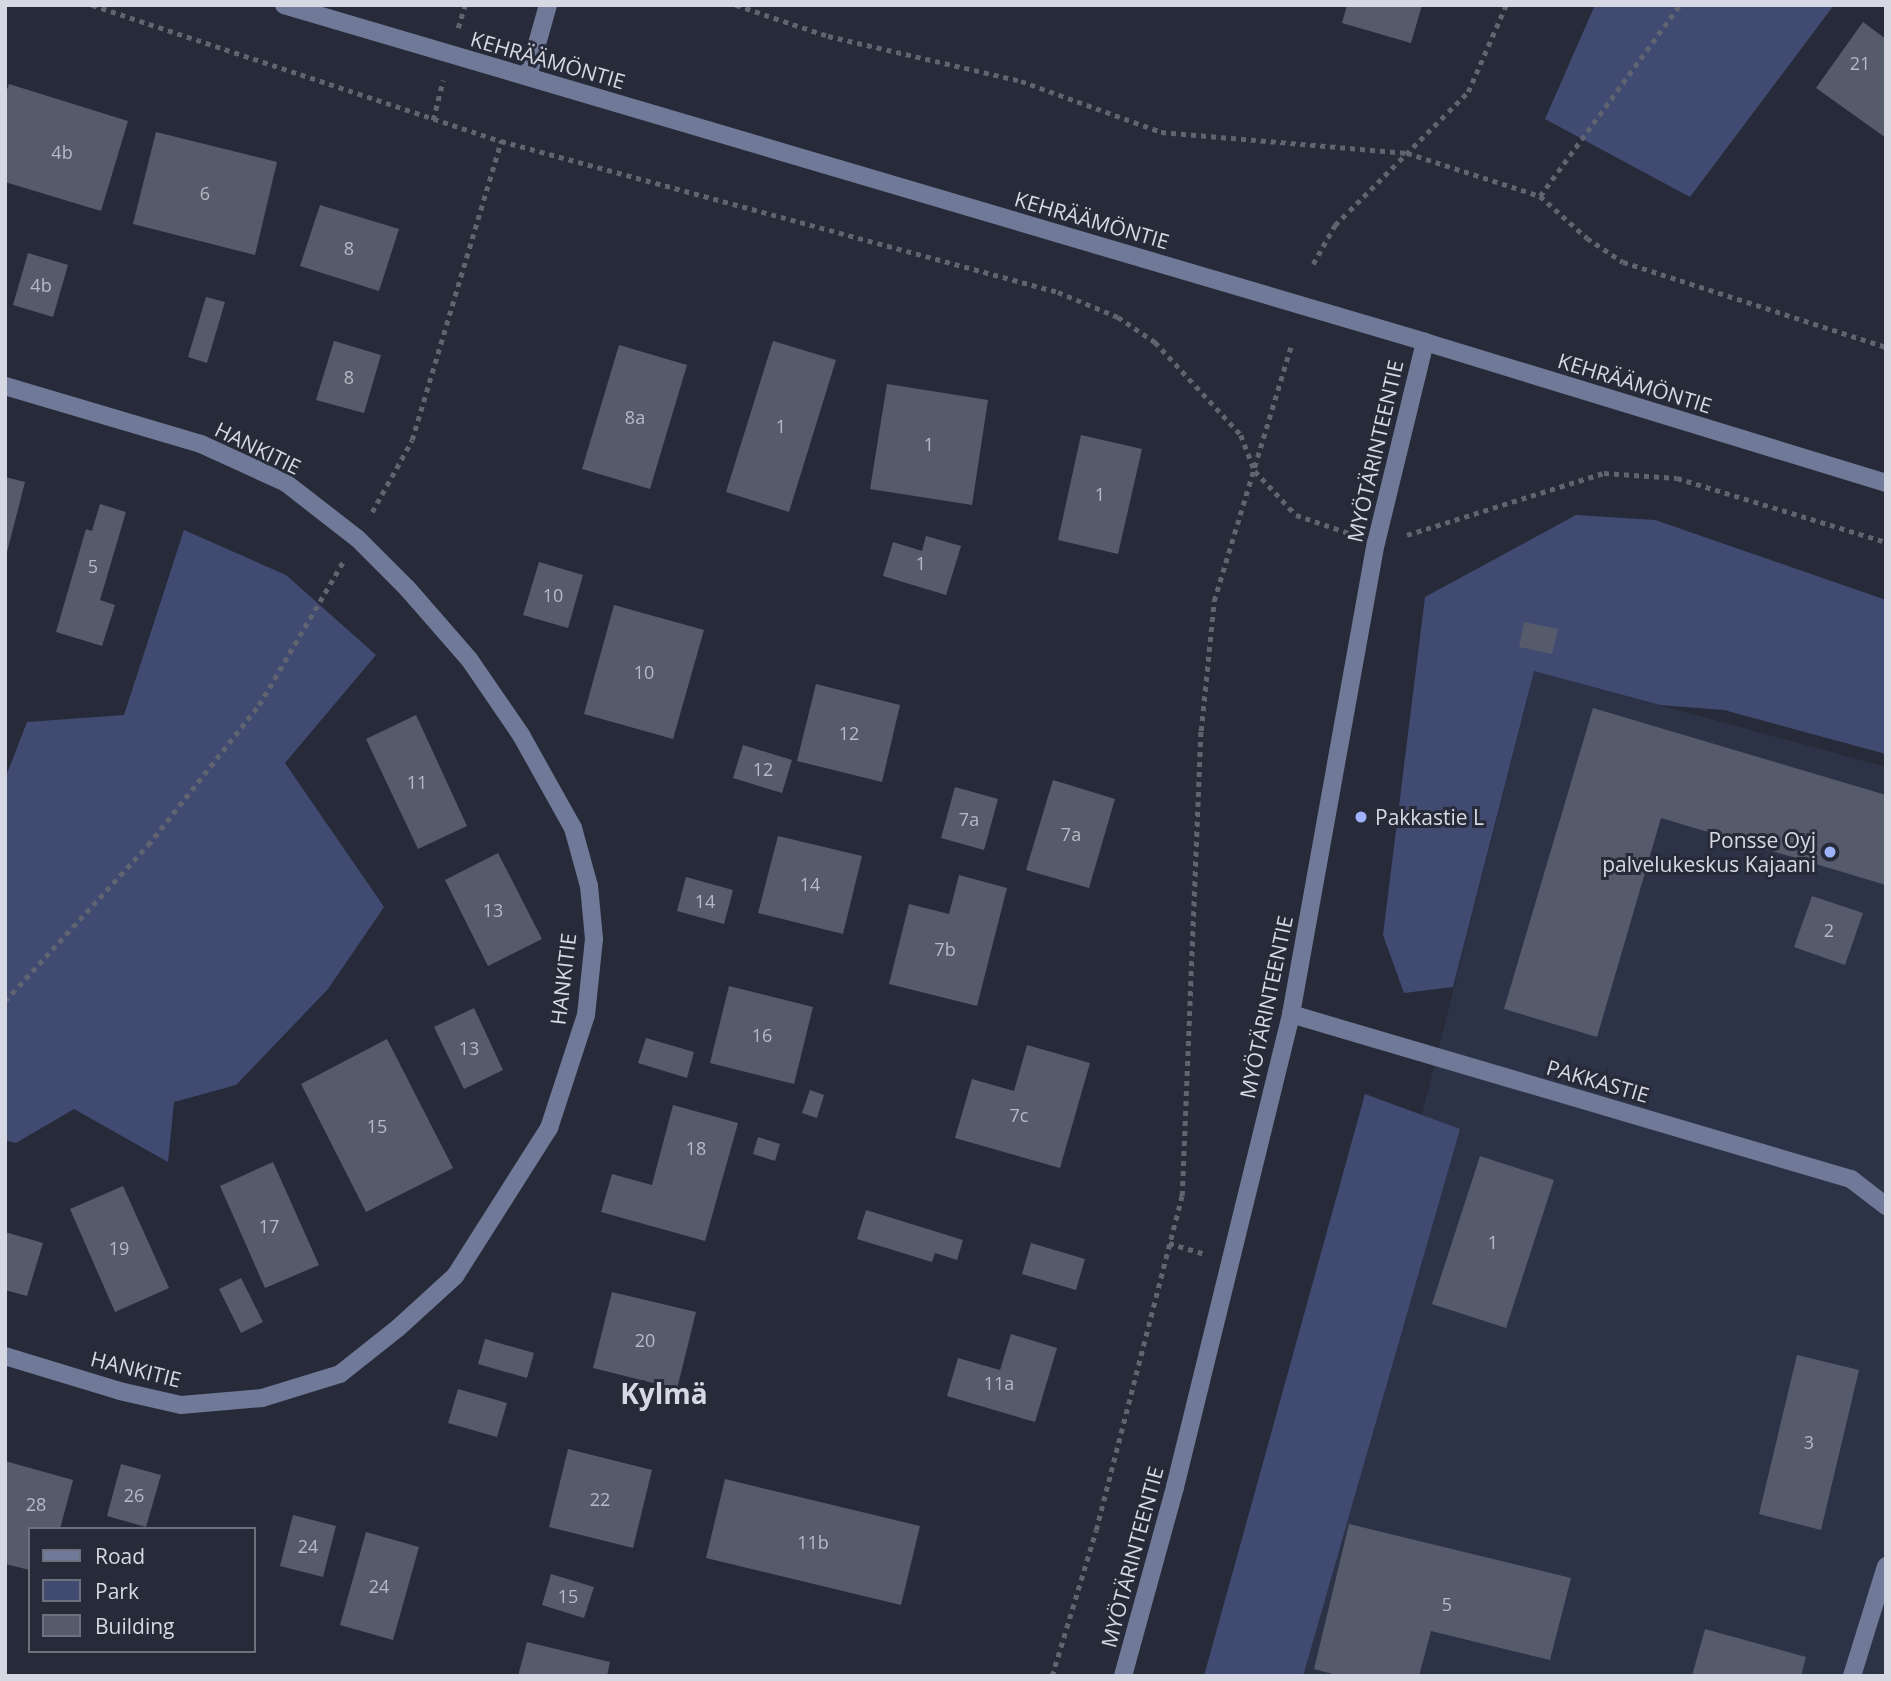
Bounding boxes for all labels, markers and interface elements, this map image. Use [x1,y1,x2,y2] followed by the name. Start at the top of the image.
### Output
[468,26,628,94] street label: KEHRÄÄMÖNTIE
[1850,52,1870,74] house number: 21
[51,141,73,163] house number: 4b
[200,182,210,204] house number: 6
[1012,186,1172,254] street label: KEHRÄÄMÖNTIE
[344,237,354,259] house number: 8
[30,274,52,296] house number: 4b
[1555,348,1715,418] street label: KEHRÄÄMÖNTIE
[1342,357,1408,545] street label: MYÖTÄRINTEENTIE
[344,366,354,388] house number: 8
[625,406,645,428] house number: 8a
[776,415,786,437] house number: 1
[211,416,305,480] street label: HANKITIE
[924,433,934,455] house number: 1
[1095,483,1105,505] house number: 1
[916,552,926,574] house number: 1
[88,555,98,577] house number: 5
[543,584,563,606] house number: 10
[634,661,654,683] house number: 10
[839,722,859,744] house number: 12
[753,758,773,780] house number: 12
[407,771,427,793] house number: 11
[1375,804,1484,830] place label: Pakkastie L
[959,808,979,830] house number: 7a
[1353,809,1369,825] marker: Pakkastie L
[1061,823,1081,845] house number: 7a
[1602,827,1816,877] place label: Ponsse Oyj palvelukeskus Kajaani
[1822,844,1838,860] marker: Ponsse Oyj palvelukeskus Kajaani
[800,873,820,895] house number: 14
[695,890,715,912] house number: 14
[483,899,503,921] house number: 13
[1234,913,1298,1101] street label: MYÖTÄRINTEENTIE
[1824,919,1834,941] house number: 2
[545,932,581,1026] street label: HANKITIE
[934,938,956,960] house number: 7b
[752,1024,772,1046] house number: 16
[459,1037,479,1059] house number: 13
[1544,1054,1652,1108] street label: PAKKASTIE
[1010,1104,1028,1126] house number: 7c
[367,1115,387,1137] house number: 15
[686,1137,706,1159] house number: 18
[259,1215,279,1237] house number: 17
[1488,1231,1498,1253] house number: 1
[109,1237,129,1259] house number: 19
[635,1329,655,1351] house number: 20
[88,1346,184,1392] street label: HANKITIE
[984,1372,1014,1394] house number: 11a
[620,1376,708,1410] district label: Kylmä
[1804,1431,1814,1453] house number: 3
[1096,1464,1168,1650] street label: MYÖTÄRINTEENTIE
[124,1484,144,1506] house number: 26
[590,1488,610,1510] house number: 22
[26,1493,46,1515] house number: 28
[28,1527,256,1653] legend
[797,1531,829,1553] house number: 11b
[298,1535,318,1557] house number: 24
[95,1542,145,1570] text: Road
[369,1575,389,1597] house number: 24
[95,1577,139,1605] text: Park
[558,1585,578,1607] house number: 15
[1442,1593,1452,1615] house number: 5
[95,1612,174,1640] text: Building

